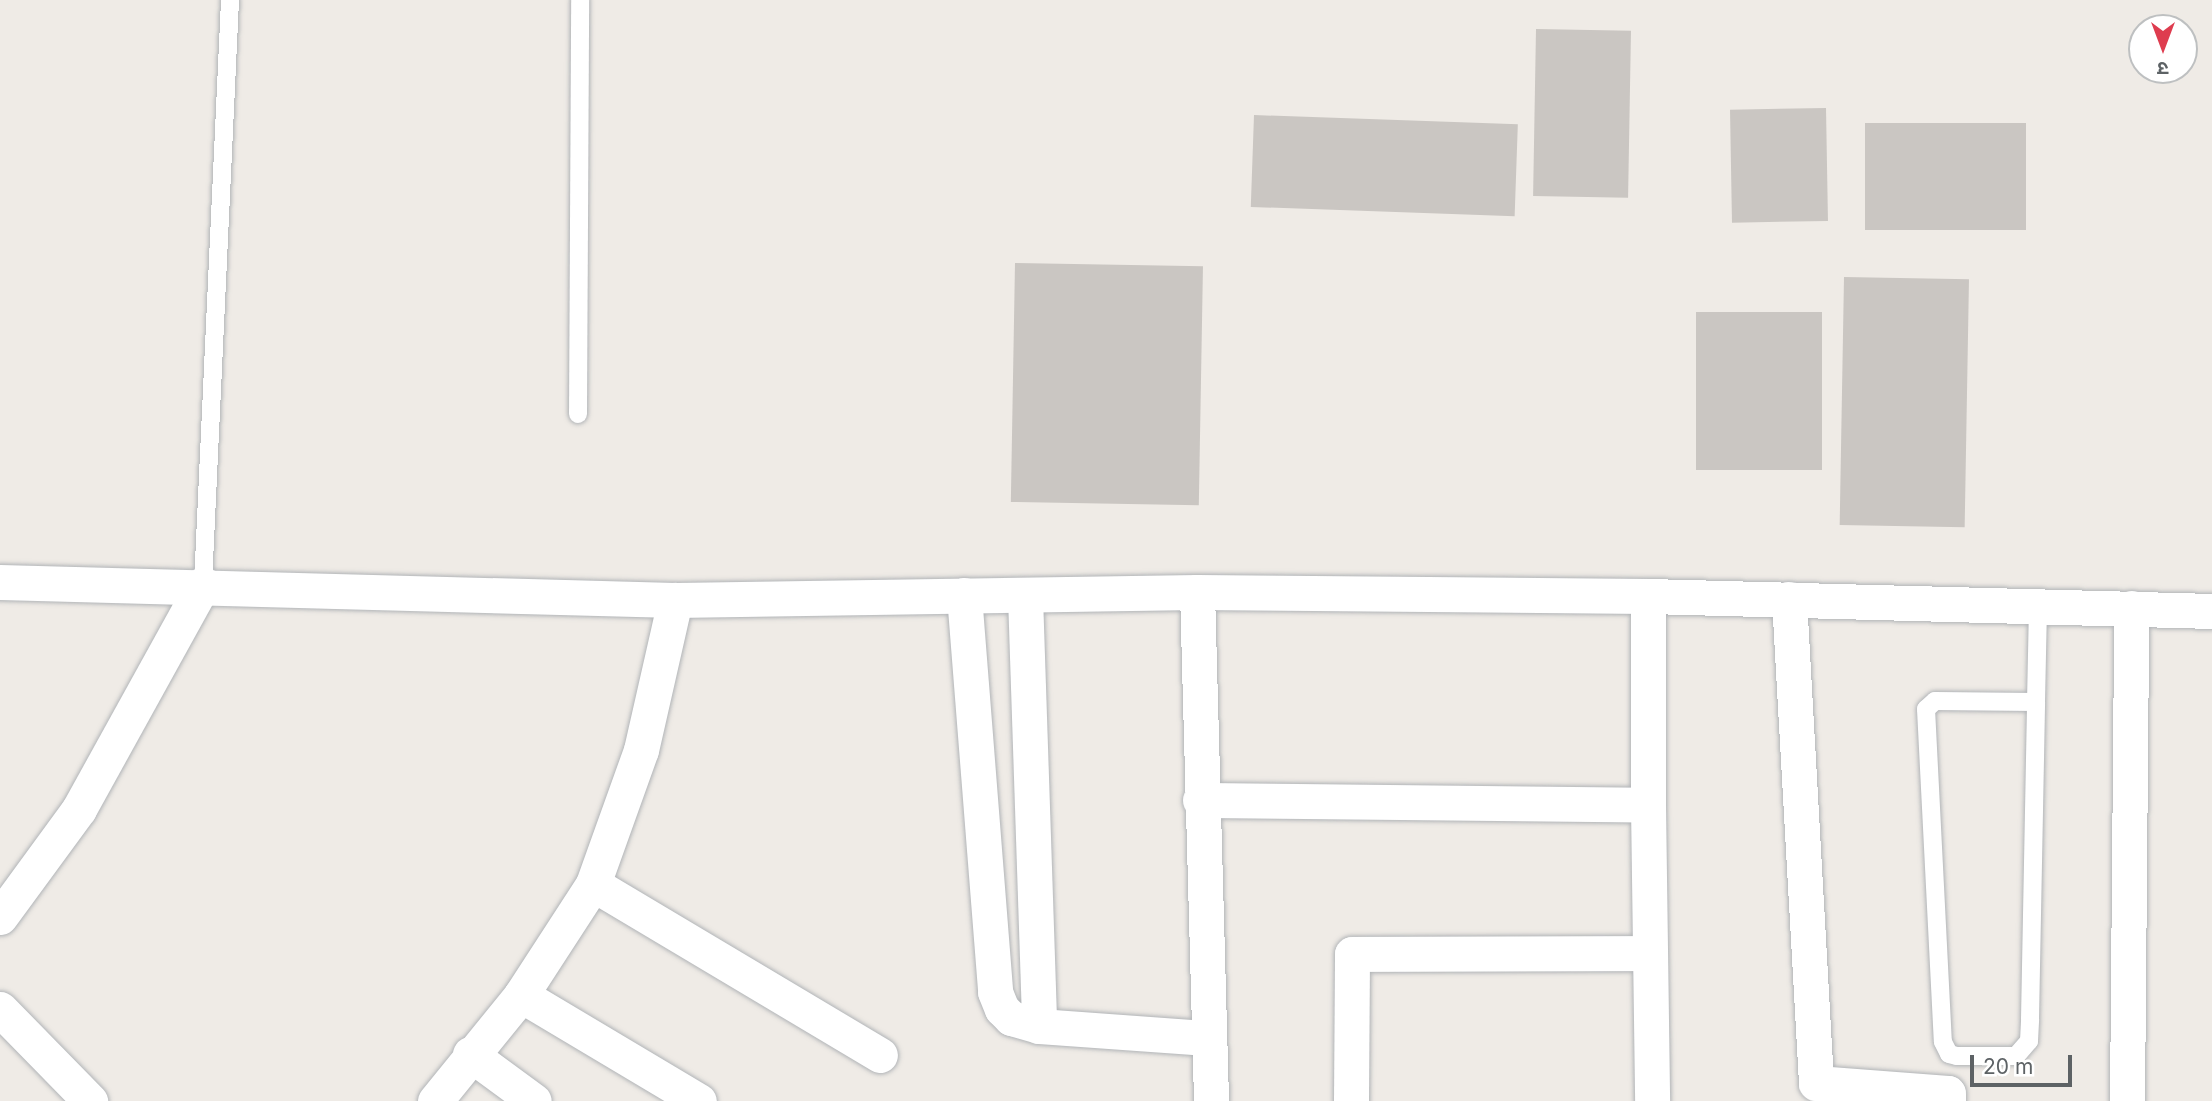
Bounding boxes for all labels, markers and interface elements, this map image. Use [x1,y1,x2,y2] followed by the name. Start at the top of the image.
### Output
[2128,14,2198,84] north arrow
[2157,57,2169,80] text: उ
[1974,1042,2076,1086] scale bar
[1983,1054,2033,1079] text: 20 m

